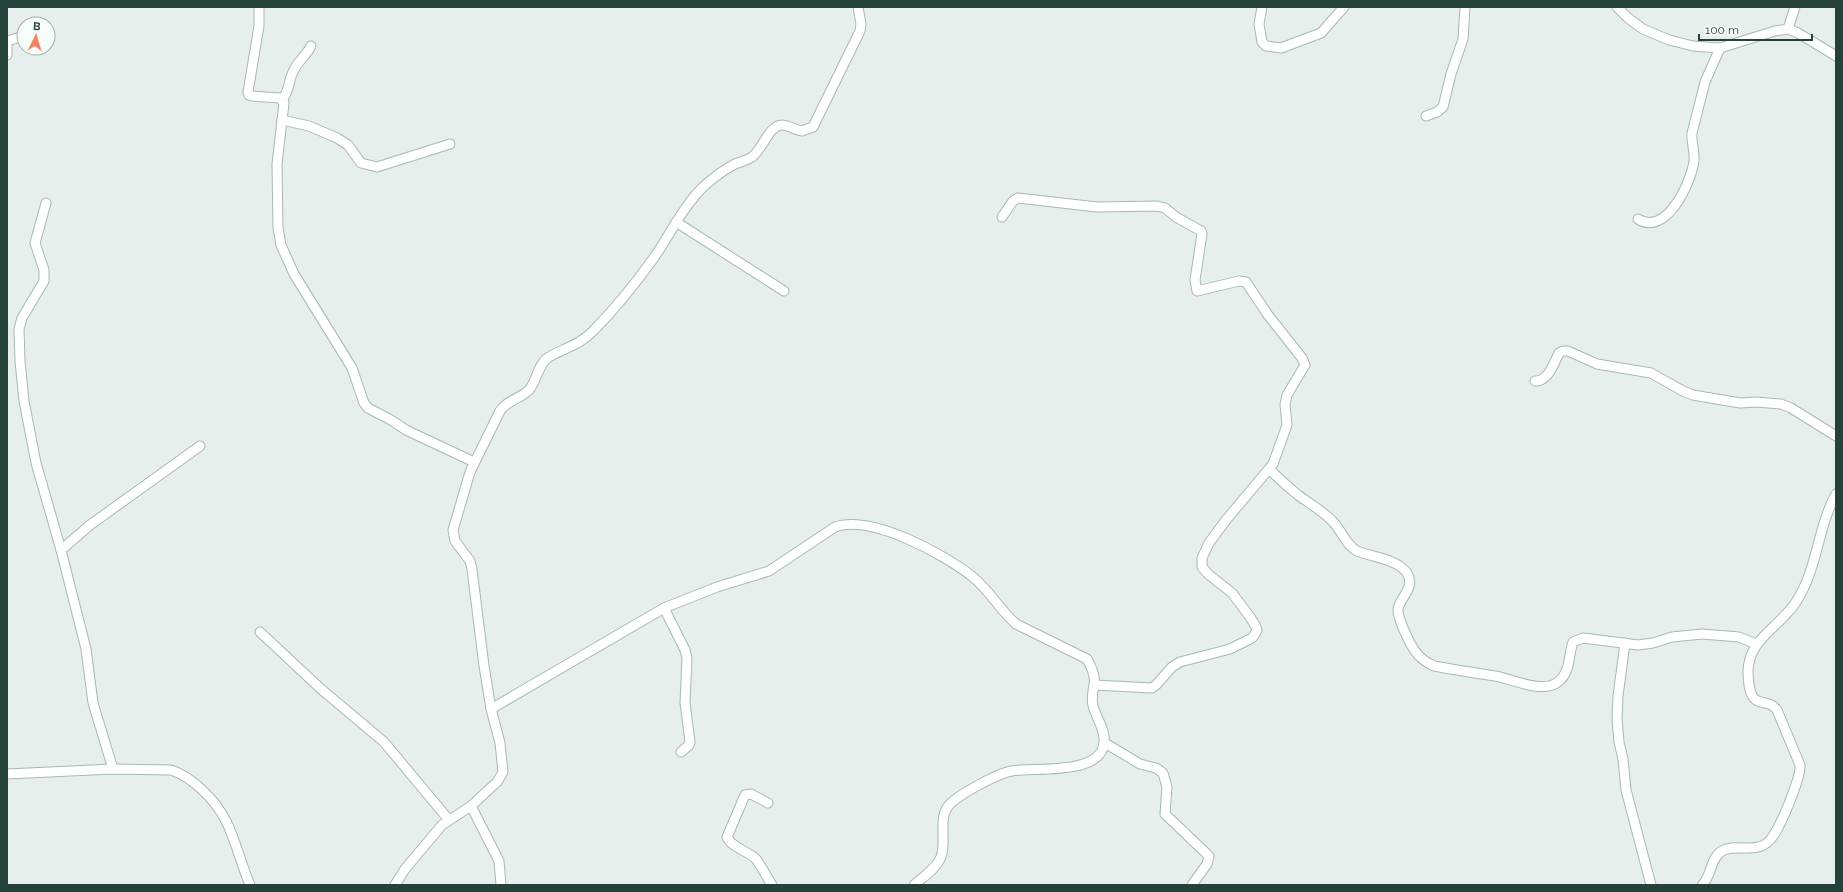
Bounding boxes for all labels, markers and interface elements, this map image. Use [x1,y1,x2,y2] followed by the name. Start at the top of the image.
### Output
[16,16,56,56] north arrow
[1699,16,1812,42] scale bar
[33,20,42,33] text: B
[1705,23,1739,37] text: 100 m

